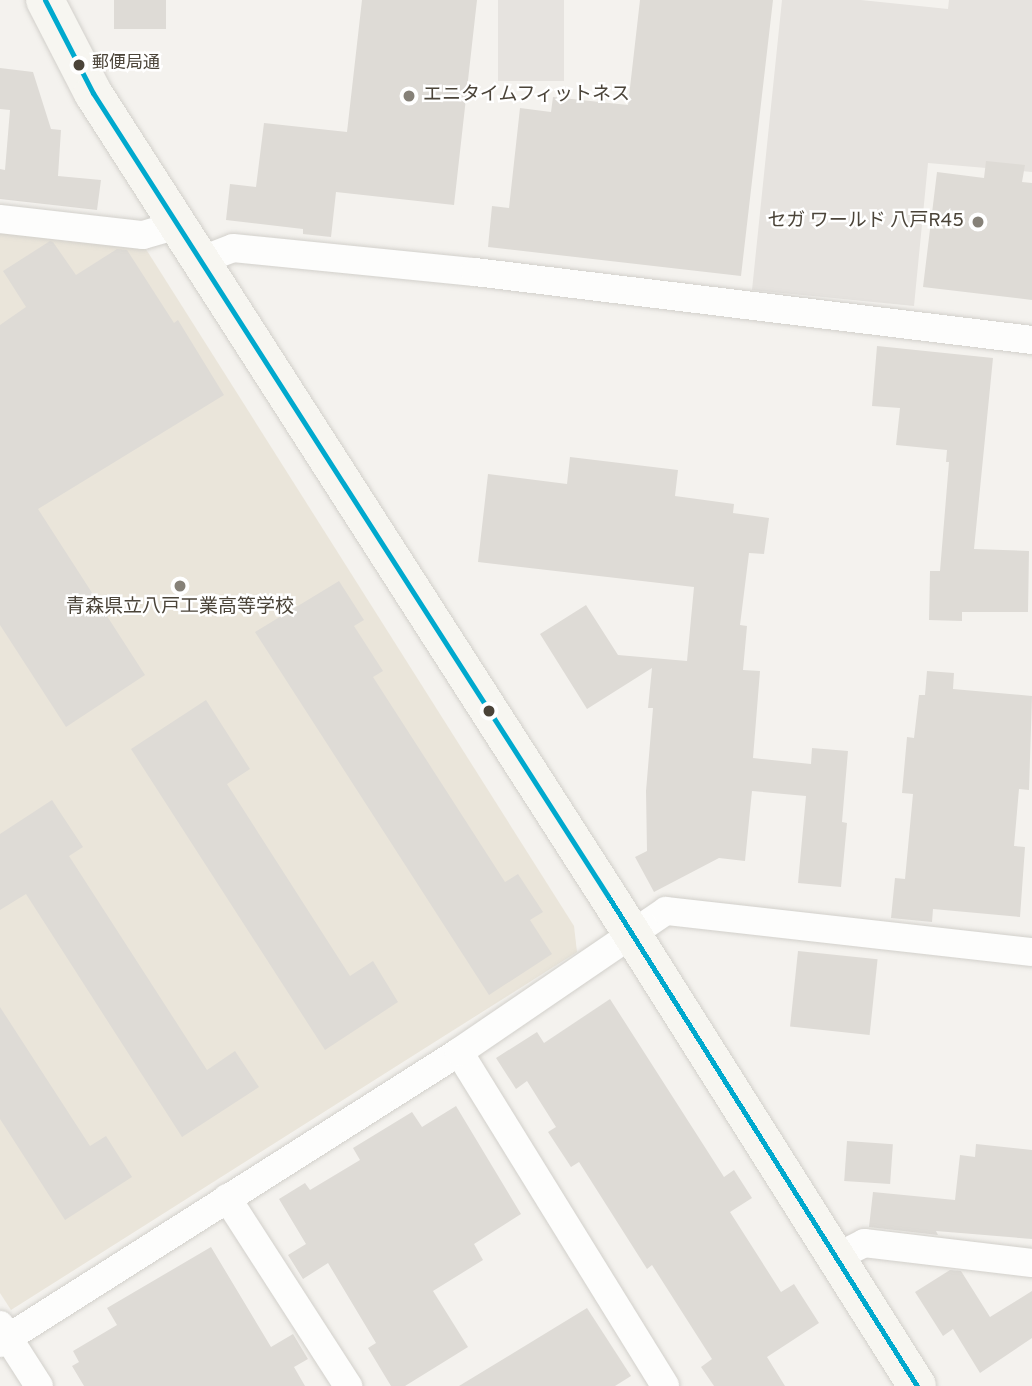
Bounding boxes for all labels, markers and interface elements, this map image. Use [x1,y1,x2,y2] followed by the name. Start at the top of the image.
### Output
[92,55,160,75] place label: 郵便局通
[72,58,86,72] marker: 郵便局通
[423,85,632,107] place label: エニタイムフィットネス
[401,88,417,104] marker: エニタイムフィットネス
[767,211,964,233] place label: セガ ワールド 八戸R45
[970,214,986,230] marker: セガ ワールド 八戸R45
[172,578,188,594] marker: 青森県立八戸工業高等学校
[66,597,294,619] place label: 青森県立八戸工業高等学校
[482,704,496,718] unlabelled marker

